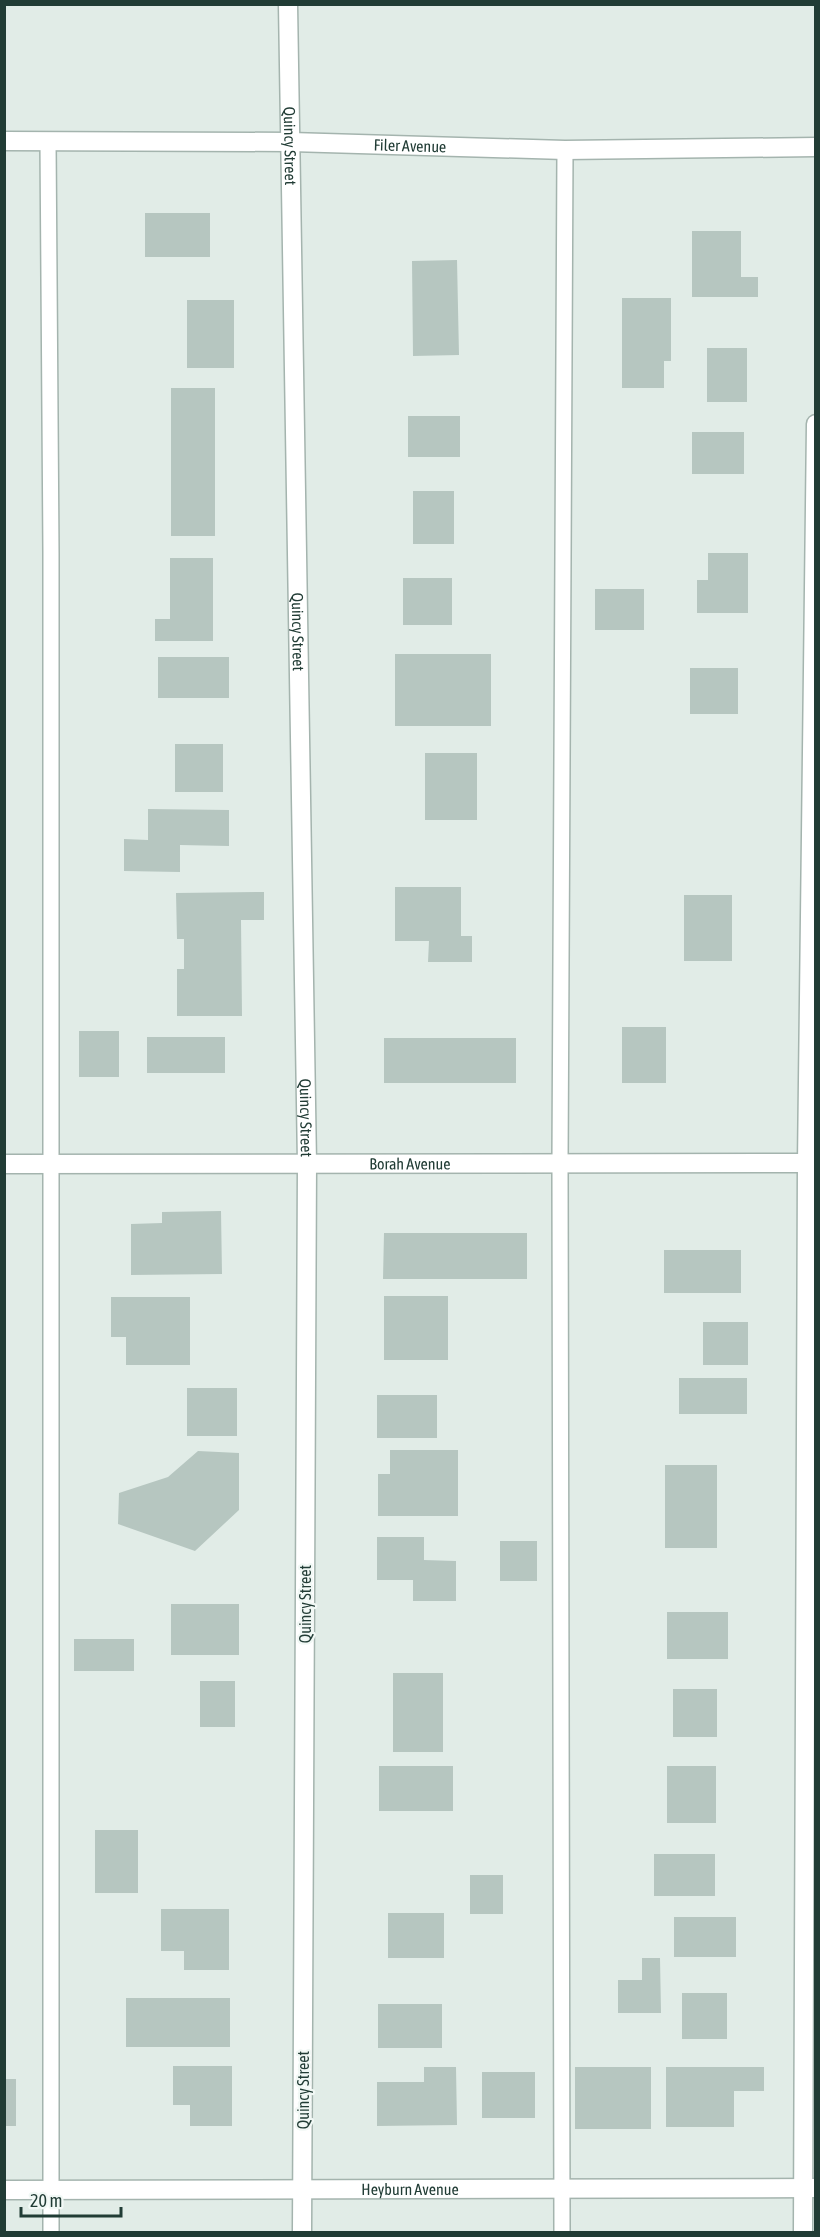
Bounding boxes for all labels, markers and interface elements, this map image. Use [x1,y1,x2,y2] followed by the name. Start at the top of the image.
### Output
[280,107,300,186] street label: Quincy Street
[373,135,447,156] street label: Filer Avenue
[288,593,308,672] street label: Quincy Street
[296,1079,316,1158] street label: Quincy Street
[369,1154,451,1173] street label: Borah Avenue
[296,1564,315,1643] street label: Quincy Street
[294,2050,313,2129] street label: Quincy Street
[21,2180,122,2218] scale bar
[361,2180,459,2199] street label: Heyburn Avenue
[30,2190,62,2211] text: 20 m

